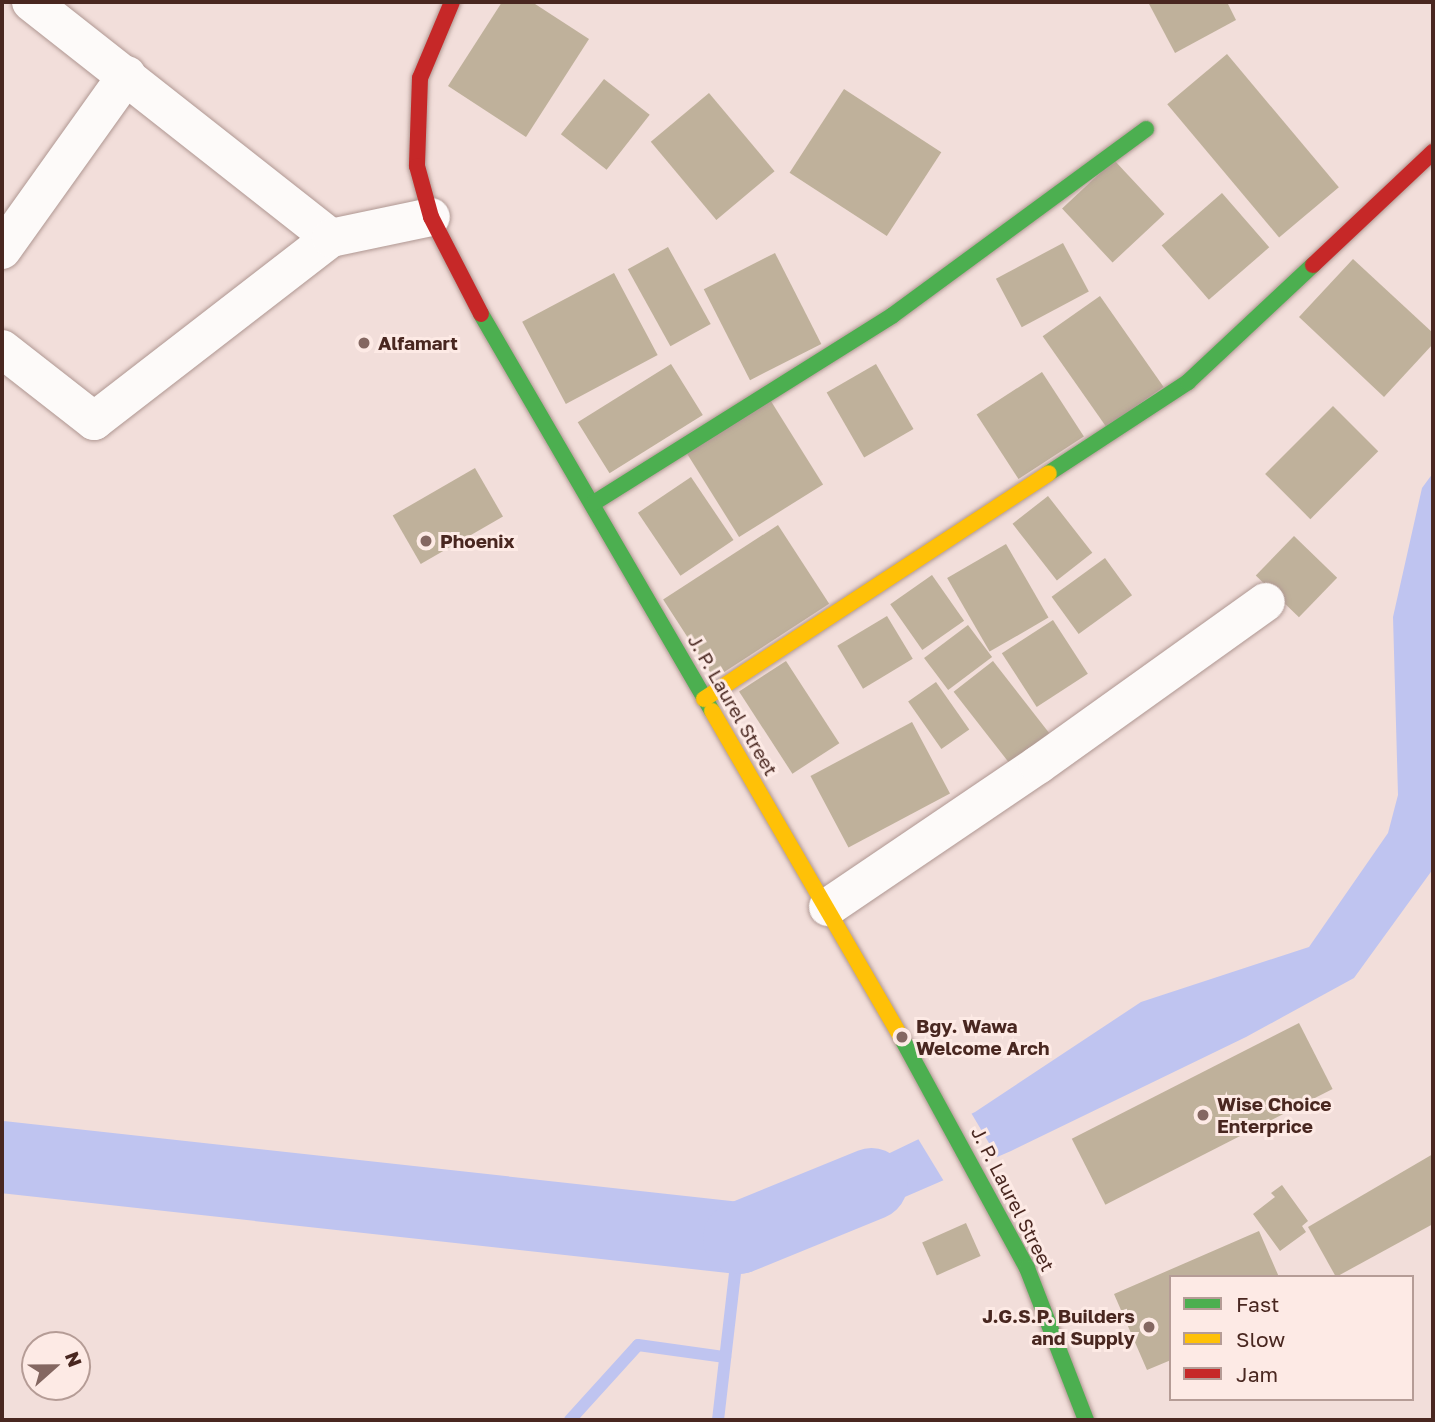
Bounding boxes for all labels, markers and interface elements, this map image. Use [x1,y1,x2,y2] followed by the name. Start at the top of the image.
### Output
[378,332,458,354] place label: Alfamart
[356,335,372,351] marker: Alfamart
[440,530,515,552] place label: Phoenix
[418,533,434,549] marker: Phoenix
[683,630,783,780] street label: J. P. Laurel Street
[916,1015,1049,1059] place label: Bgy. Wawa Welcome Arch
[894,1029,910,1045] marker: Bgy. Wawa Welcome Arch
[1217,1093,1332,1137] place label: Wise Choice Enterprice
[1195,1107,1211,1123] marker: Wise Choice Enterprice
[967,1123,1059,1275] street label: J. P. Laurel Street
[1169,1275,1414,1401] legend
[1236,1291,1279,1317] text: Fast
[982,1305,1135,1349] place label: J.G.S.P. Builders and Supply
[1141,1319,1157,1335] marker: J.G.S.P. Builders and Supply
[1236,1326,1285,1352] text: Slow
[21,1331,91,1401] north arrow
[61,1348,88,1370] text: N
[1236,1361,1278,1387] text: Jam

